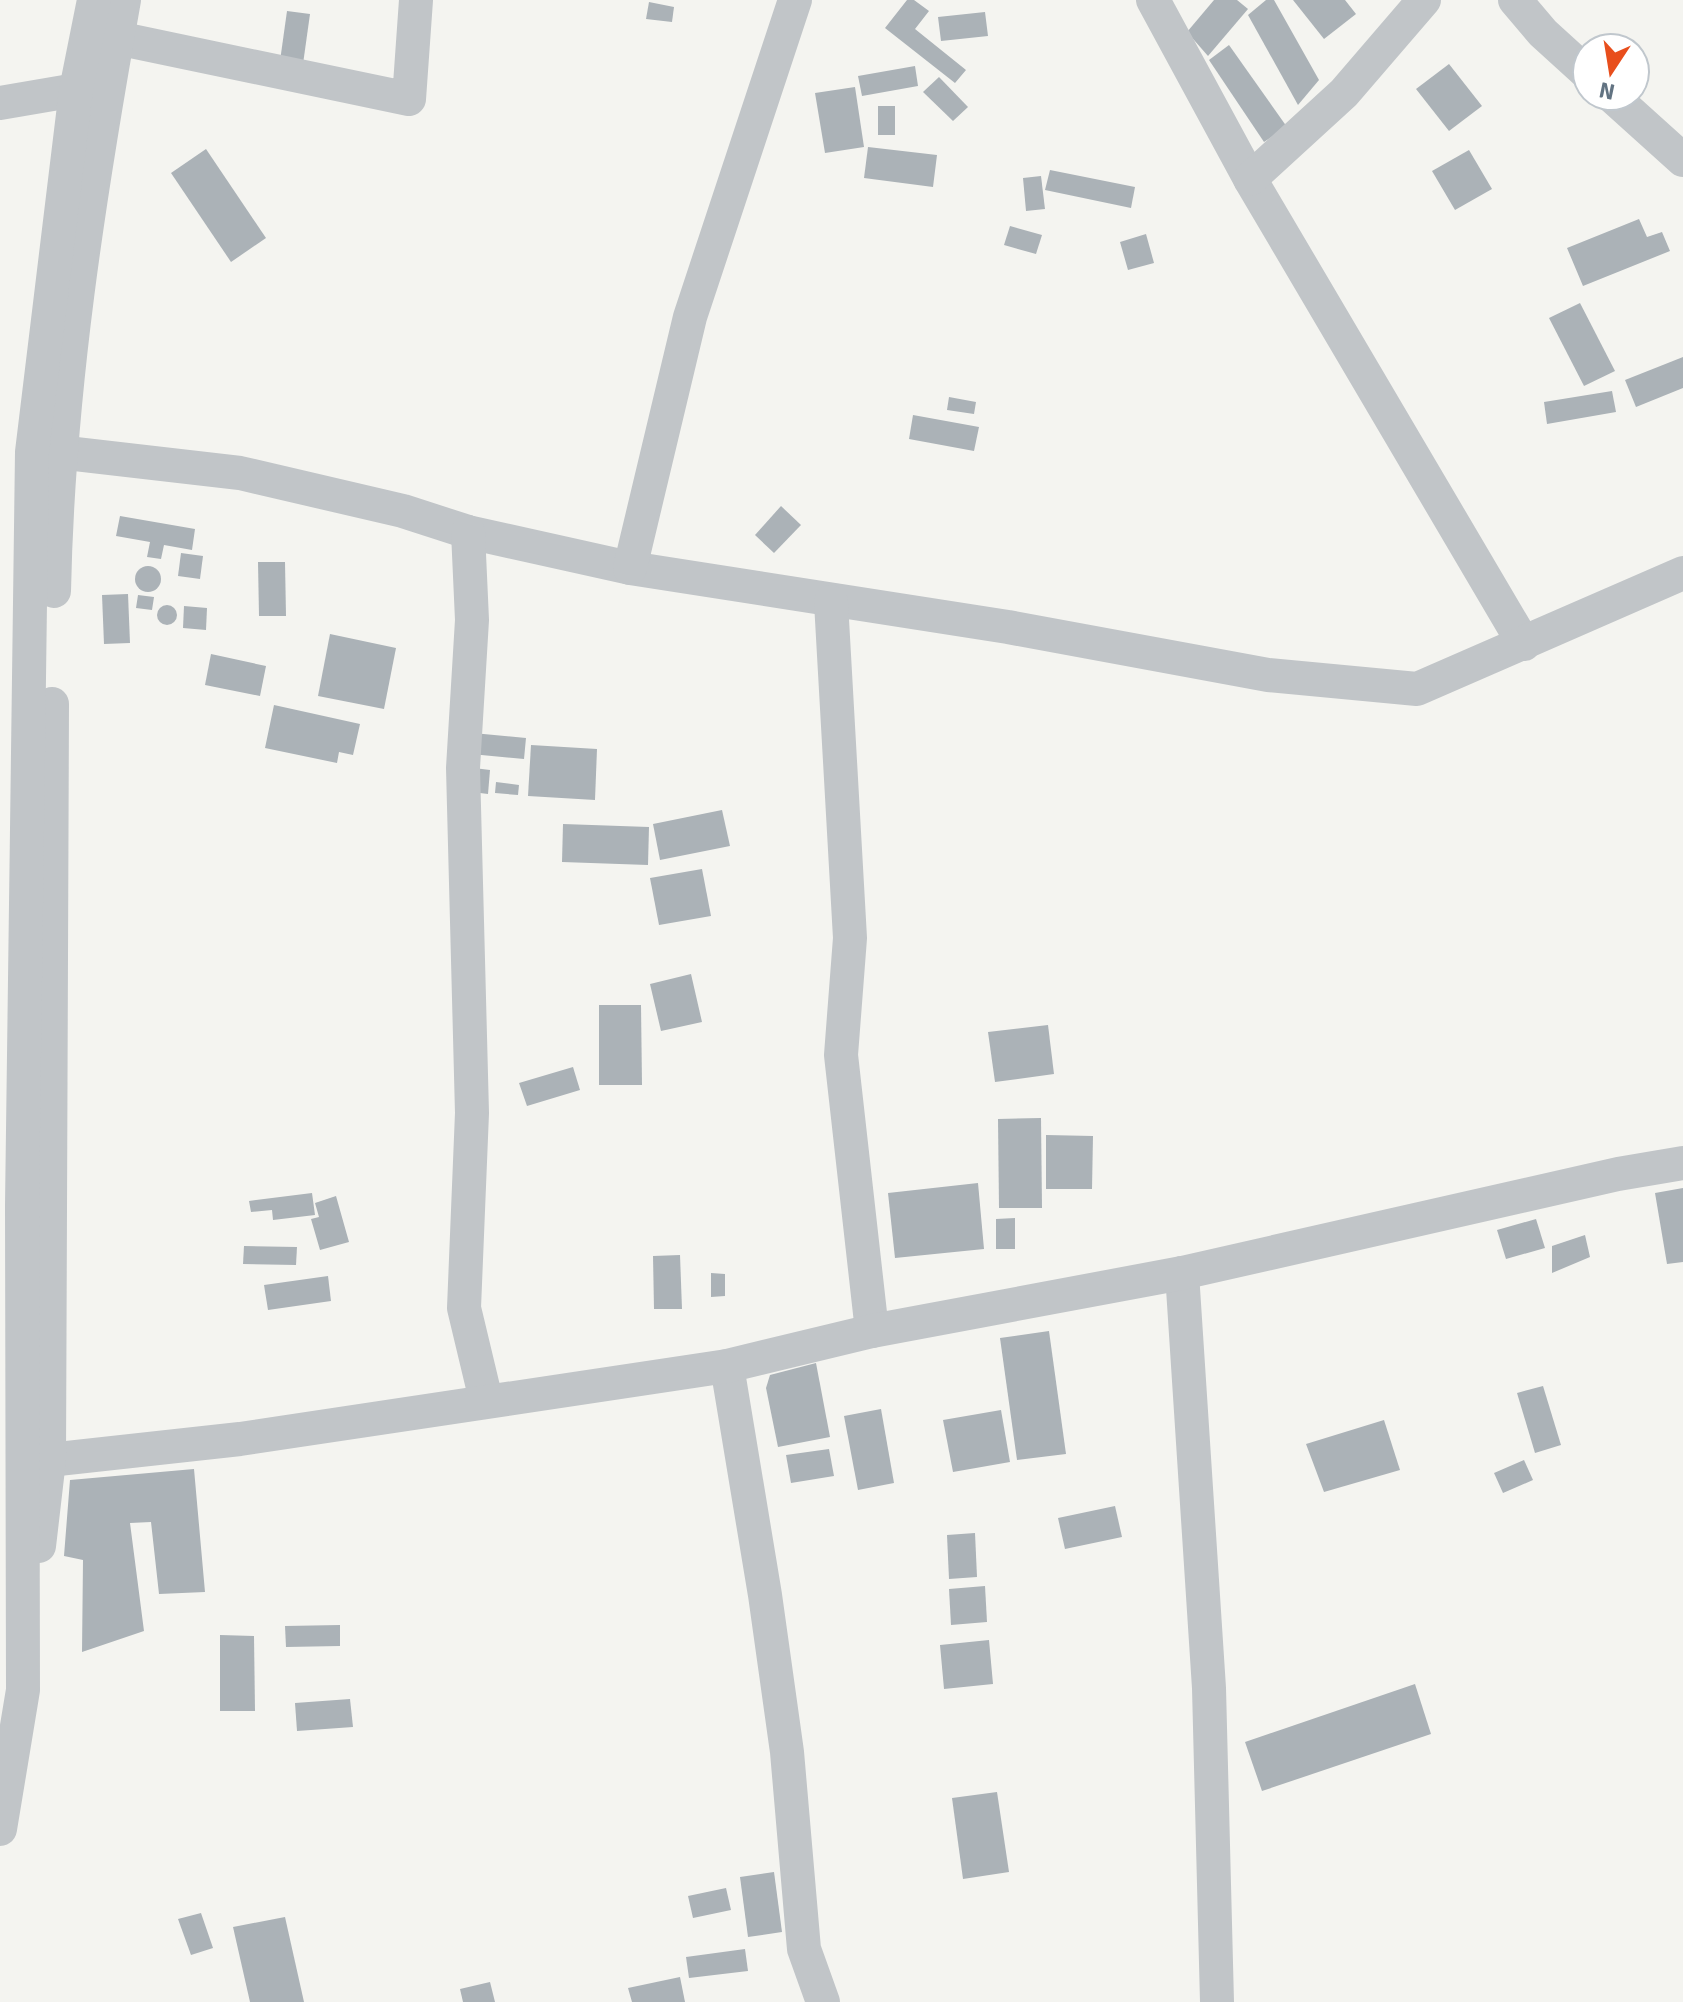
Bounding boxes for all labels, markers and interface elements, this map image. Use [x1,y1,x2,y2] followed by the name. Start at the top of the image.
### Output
[1571,32,1651,112] north arrow
[1597,76,1617,106] text: N

